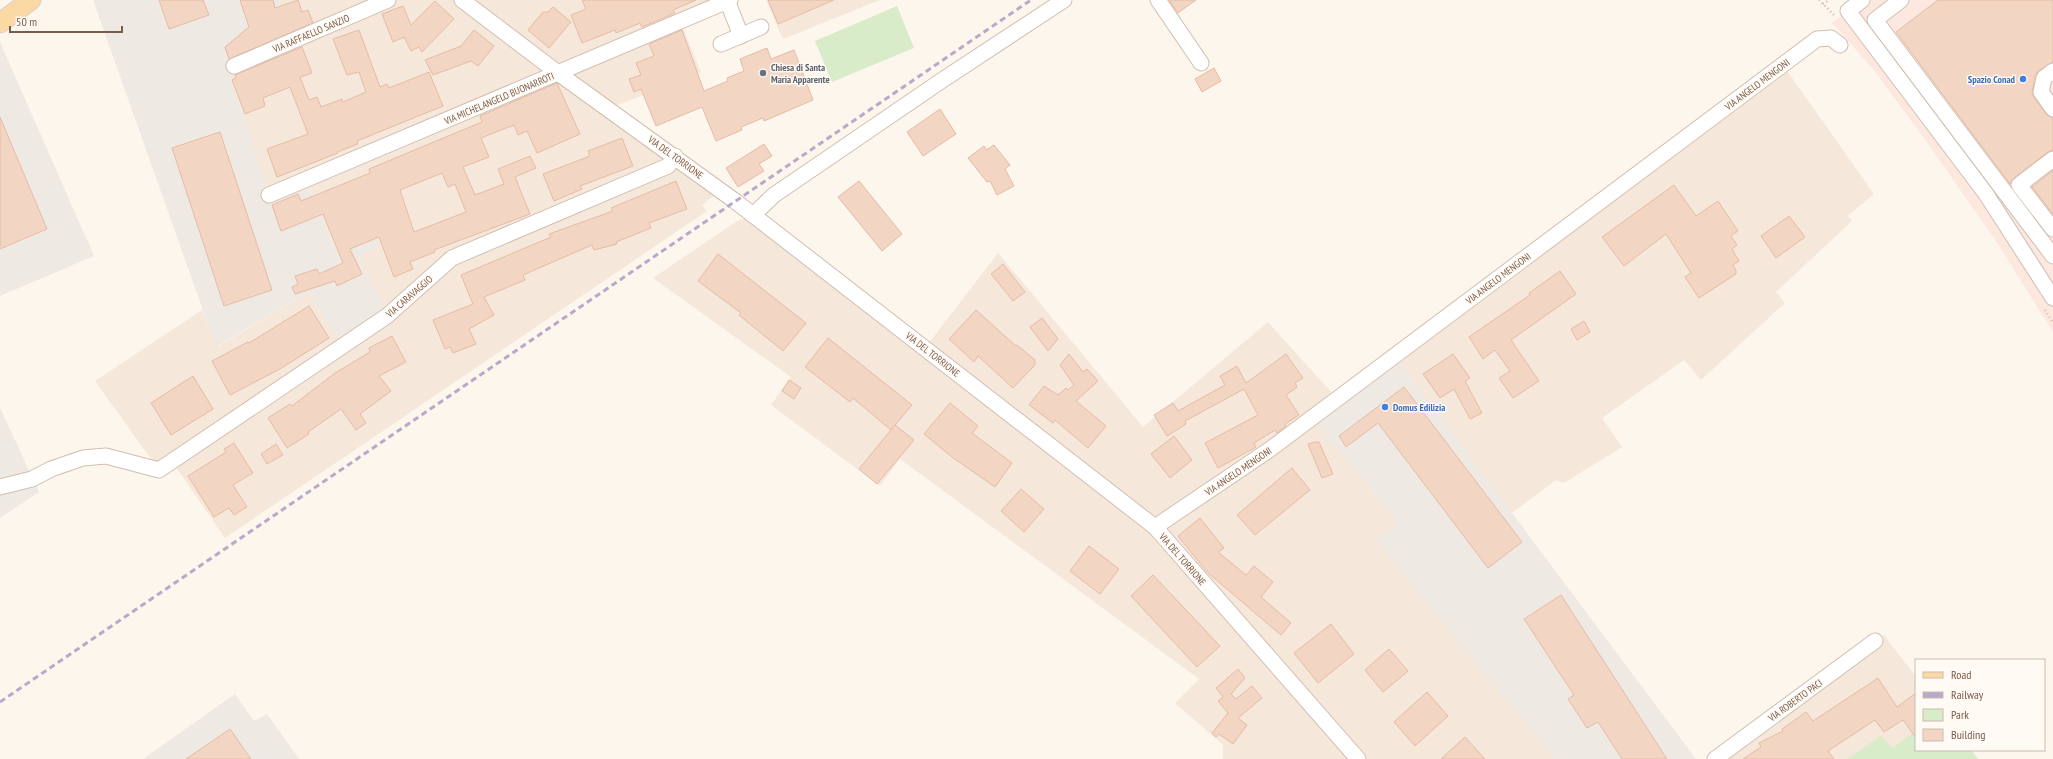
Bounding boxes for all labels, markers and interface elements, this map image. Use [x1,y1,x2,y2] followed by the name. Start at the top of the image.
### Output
[10,8,122,34] scale bar
[270,11,352,56] street label: VIA RAFFAELLO SANZIO
[16,14,37,29] text: 50 m
[1721,56,1792,114] street label: VIA ANGELO MENGONI
[771,61,830,86] place label: Chiesa di Santa Maria Apparente
[758,68,768,78] marker: Chiesa di Santa Maria Apparente
[441,69,556,128] street label: VIA MICHELANGELO BUONARROTI
[1968,73,2016,86] place label: Spazio Conad
[2018,74,2028,84] marker: Spazio Conad
[645,132,706,182] street label: VIA DEL TORRIONE
[1462,250,1533,308] street label: VIA ANGELO MENGONI
[382,272,436,321] street label: VIA CARAVAGGIO
[902,329,962,380] street label: VIA DEL TORRIONE
[1393,401,1445,414] place label: Domus Edilizia
[1380,402,1390,412] marker: Domus Edilizia
[1202,444,1274,499] street label: VIA ANGELO MENGONI
[1156,530,1209,588] street label: VIA DEL TORRIONE
[1915,659,2045,751] legend
[1951,667,1971,682] text: Road
[1765,676,1825,725] street label: VIA ROBERTO PACI
[1951,687,1984,702] text: Railway
[1951,707,1969,722] text: Park
[1951,727,1986,742] text: Building

